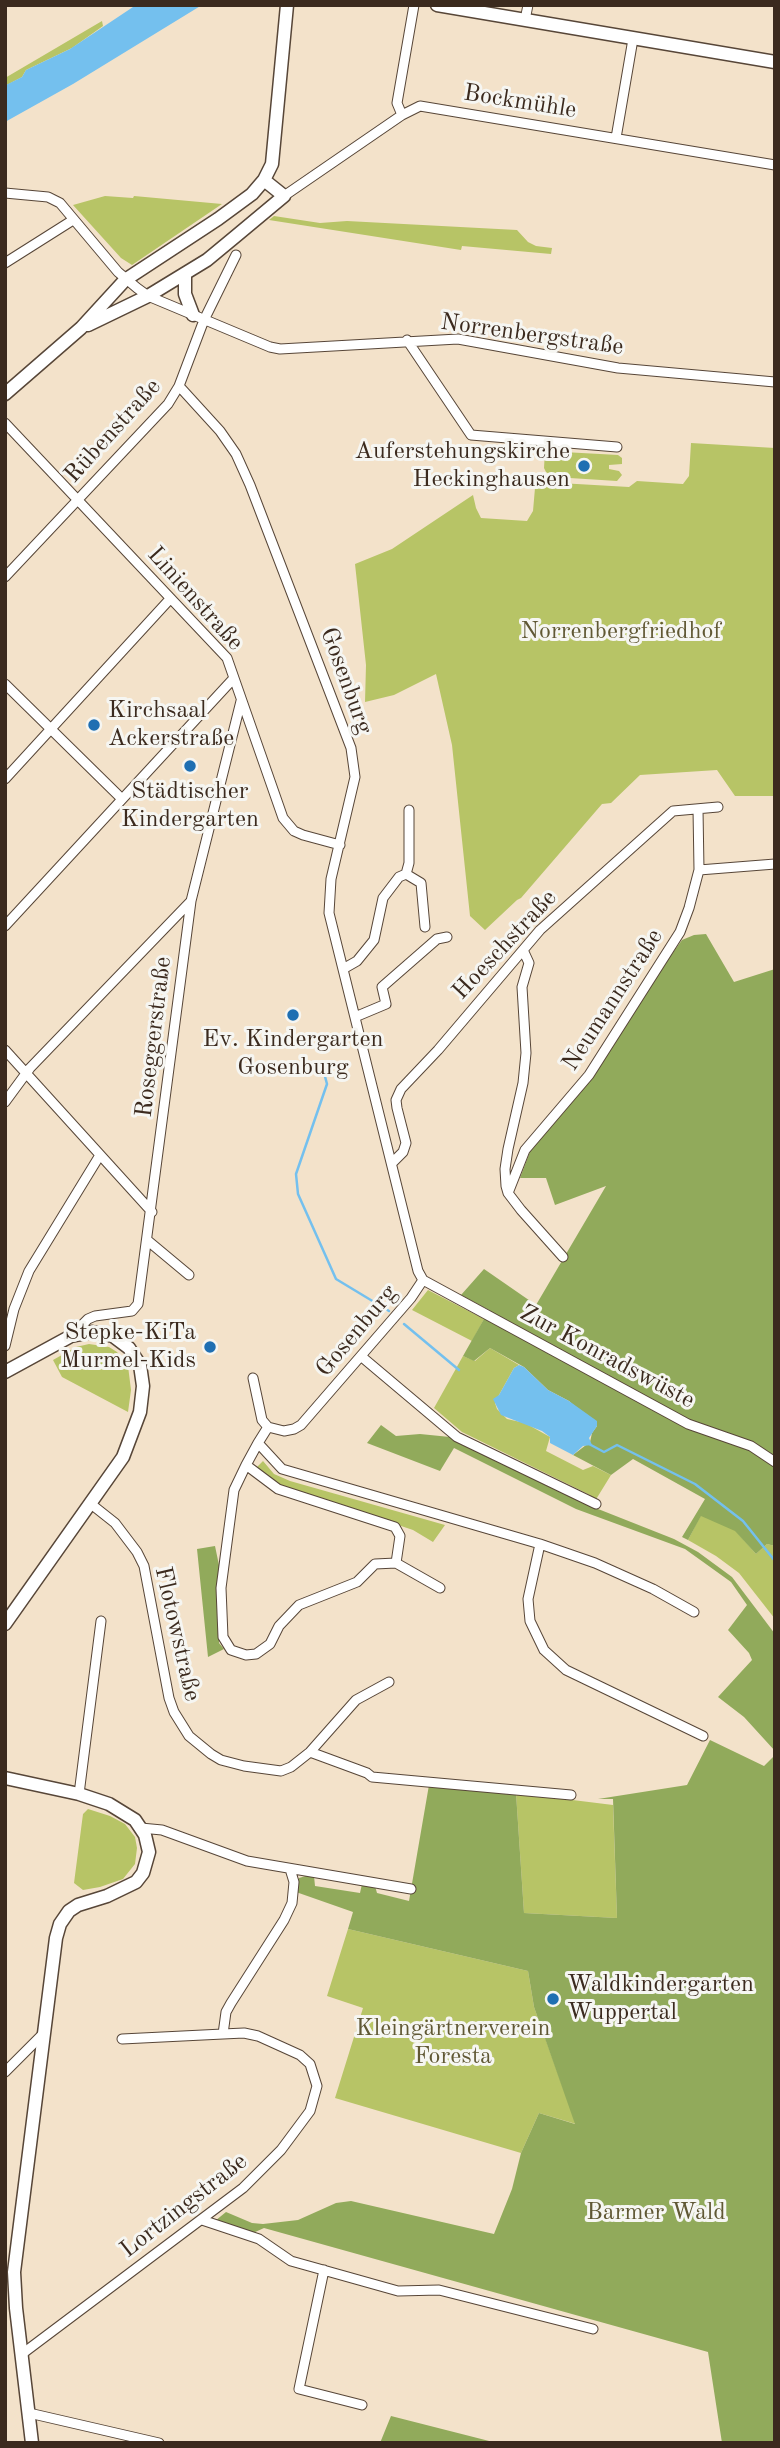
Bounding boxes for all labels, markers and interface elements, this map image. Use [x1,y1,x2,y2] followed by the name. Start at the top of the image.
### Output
[462,79,578,125] street label: Bockmühle
[439,308,625,362] street label: Norrenbergstraße
[59,373,167,489] street label: Rübenstraße
[355,438,570,494] place label: Auferstehungskirche Heckinghausen
[576,458,592,474] marker: Auferstehungskirche Heckinghausen
[141,541,249,657] street label: Linienstraße
[521,618,721,646] park label: Norrenbergfriedhof
[313,624,379,738] street label: Gosenburg
[108,697,234,753] place label: Kirchsaal Ackerstraße
[86,717,102,733] marker: Kirchsaal Ackerstraße
[182,758,198,774] marker: Städtischer Kindergarten
[121,778,259,834] place label: Städtischer Kindergarten
[447,884,563,1006] street label: Hoeschstraße
[556,924,670,1076] street label: Neumannstraße
[130,955,178,1119] street label: Roseggerstraße
[285,1007,301,1023] marker: Ev. Kindergarten Gosenburg
[203,1026,383,1082] place label: Ev. Kindergarten Gosenburg
[310,1279,404,1383] street label: Gosenburg
[515,1299,699,1415] street label: Zur Konradswüste
[60,1319,196,1375] place label: Stepke-KiTa Murmel-Kids
[202,1339,218,1355] marker: Stepke-KiTa Murmel-Kids
[148,1564,206,1704] street label: Flotowstraße
[567,1971,754,2027] place label: Waldkindergarten Wuppertal
[545,1991,561,2007] marker: Waldkindergarten Wuppertal
[356,2015,550,2071] park label: Kleingärtnerverein Foresta
[115,2147,253,2265] street label: Lortzingstraße
[586,2199,726,2227] park label: Barmer Wald

